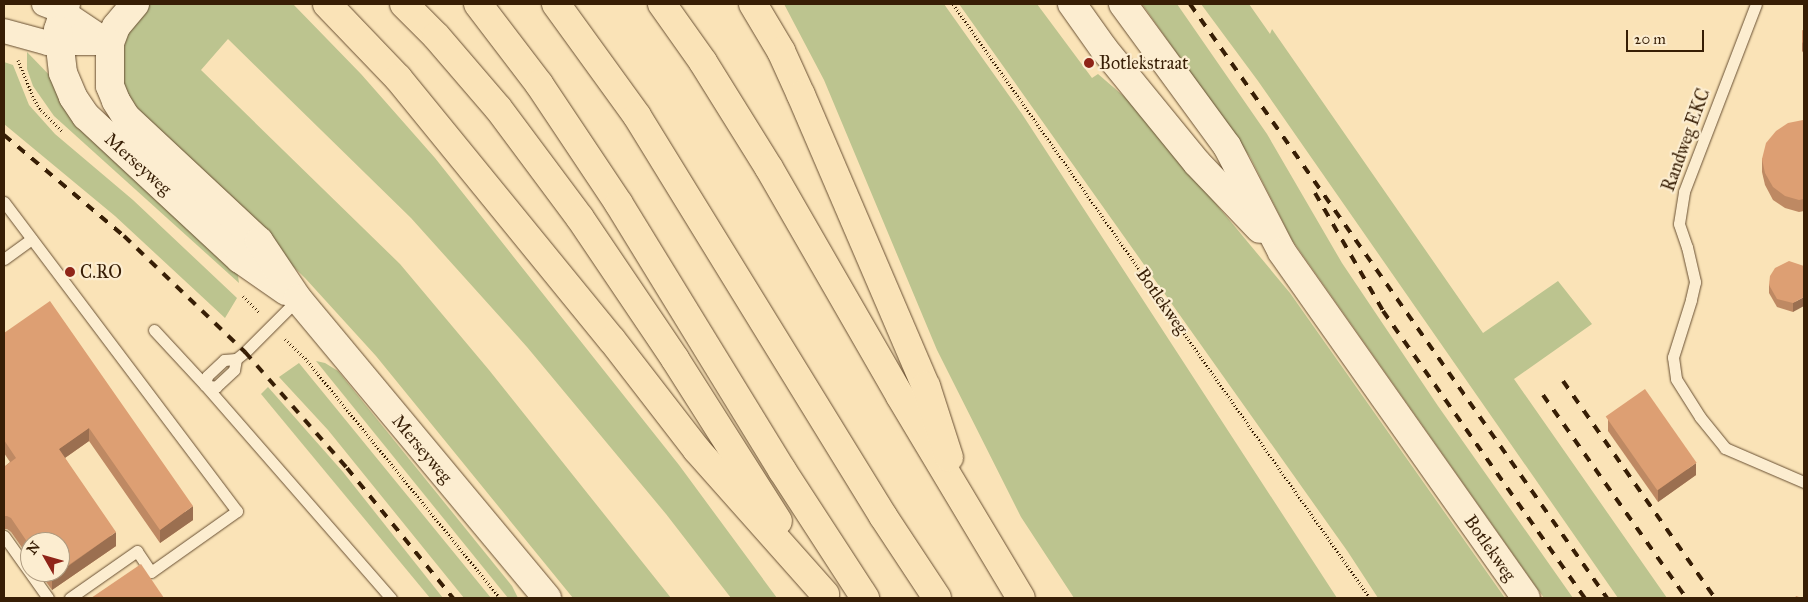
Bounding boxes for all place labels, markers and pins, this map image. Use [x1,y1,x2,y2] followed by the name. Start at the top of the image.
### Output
[1099,52,1188,74] place label: Botlekstraat
[1083,57,1095,69] marker: Botlekstraat
[80,261,122,283] place label: C.RO
[64,266,76,278] marker: C.RO

